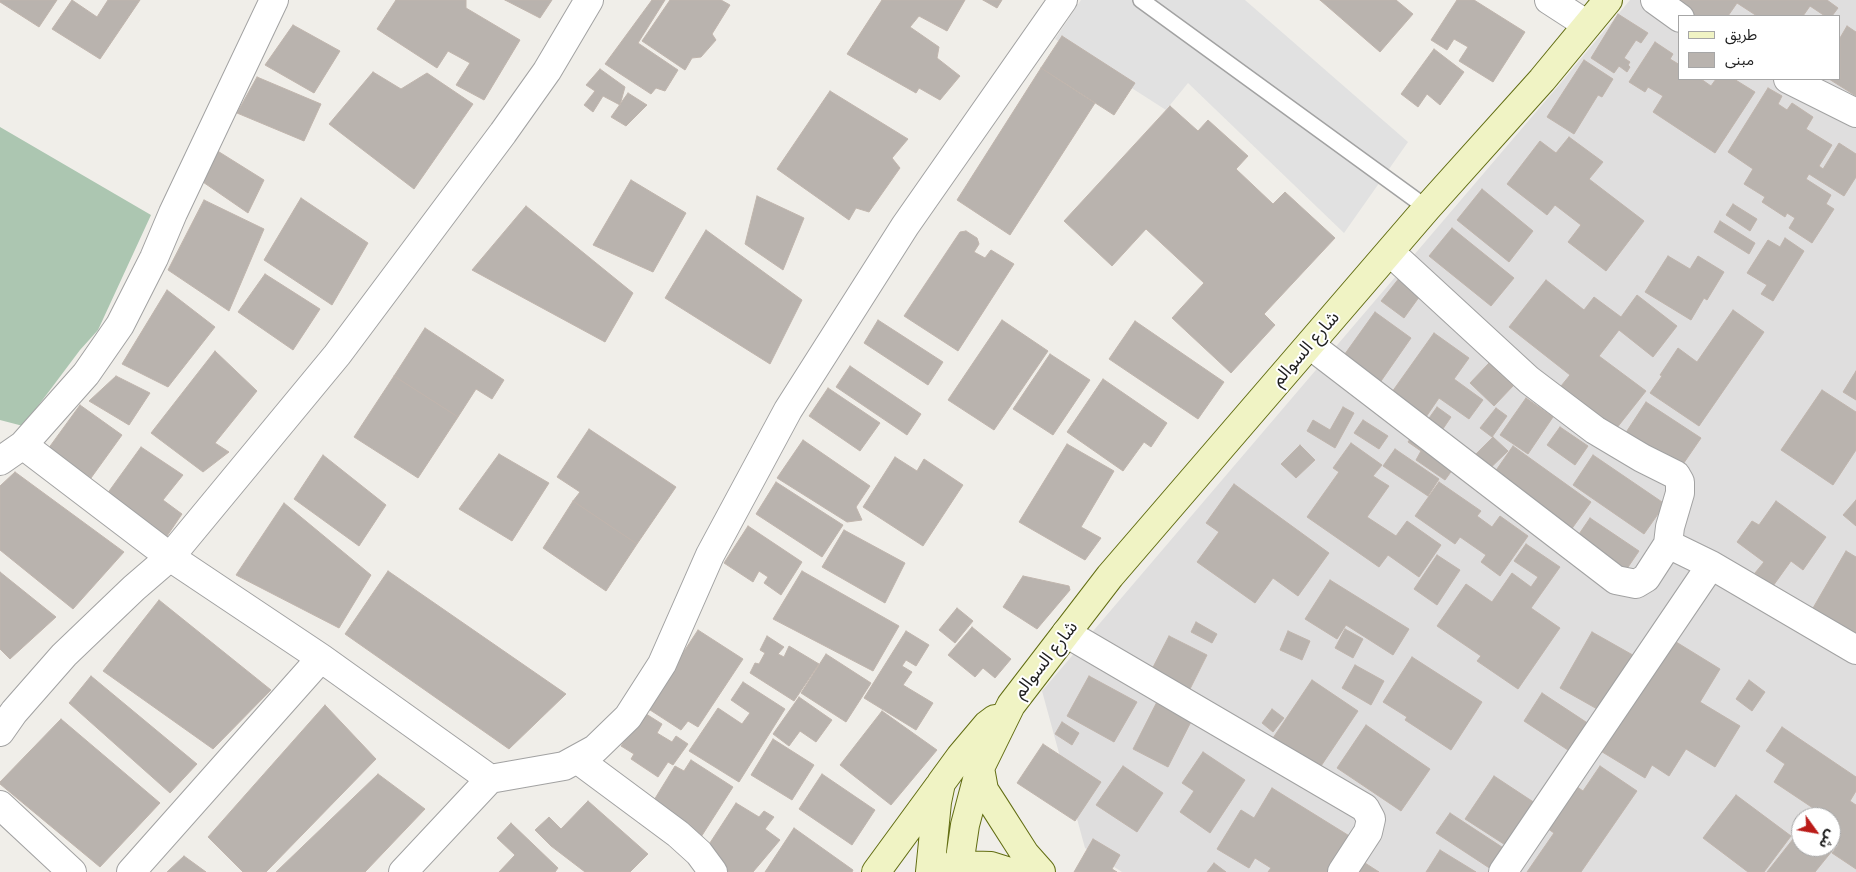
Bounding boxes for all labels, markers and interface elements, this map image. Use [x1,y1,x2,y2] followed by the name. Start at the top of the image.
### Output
[1678,15,1841,80] legend
[1725,26,1757,43] text: طريق
[1725,51,1754,68] text: مبنى
[1268,307,1344,391] street label: شارع السوالم
[1009,617,1083,703] street label: شارع السوالم
[1791,807,1841,857] north arrow
[1816,827,1840,852] text: ش

